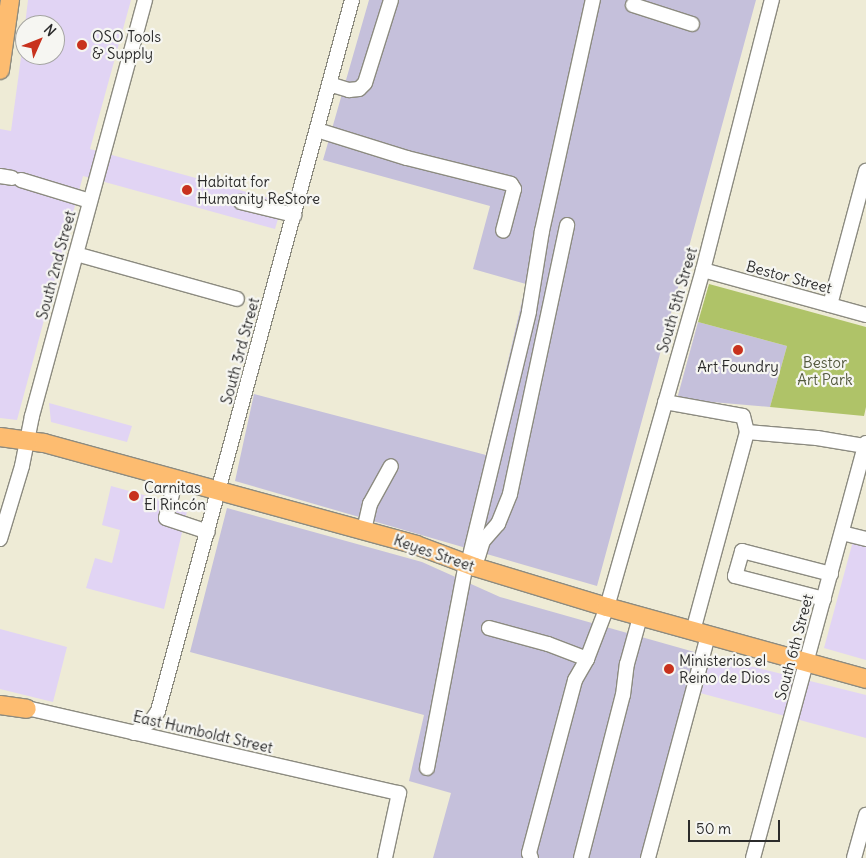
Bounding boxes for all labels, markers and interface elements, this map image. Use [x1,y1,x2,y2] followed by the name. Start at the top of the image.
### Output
[15,15,65,65] north arrow
[40,21,60,40] text: N
[92,27,161,62] place label: OSO Tools & Supply
[76,39,88,51] marker: OSO Tools & Supply
[197,172,320,207] place label: Habitat for Humanity ReStore
[181,184,193,196] marker: Habitat for Humanity ReStore
[33,209,79,321] street label: South 2nd Street
[653,245,701,355] street label: South 5th Street
[744,257,834,297] street label: Bestor Street
[217,296,263,406] street label: South 3rd Street
[732,344,744,356] marker: Art Foundry
[797,353,853,388] park label: Bestor Art Park
[697,358,779,376] place label: Art Foundry
[144,478,206,513] place label: Carnitas El Rincón
[128,490,140,502] marker: Carnitas El Rincón
[391,531,477,575] street label: Keyes Street
[771,592,817,702] street label: South 6th Street
[679,651,770,686] place label: Ministerios el Reino de Dios
[663,663,675,675] marker: Ministerios el Reino de Dios
[131,707,275,757] street label: East Humboldt Street
[691,810,784,842] scale bar
[696,819,731,838] text: 50 m

